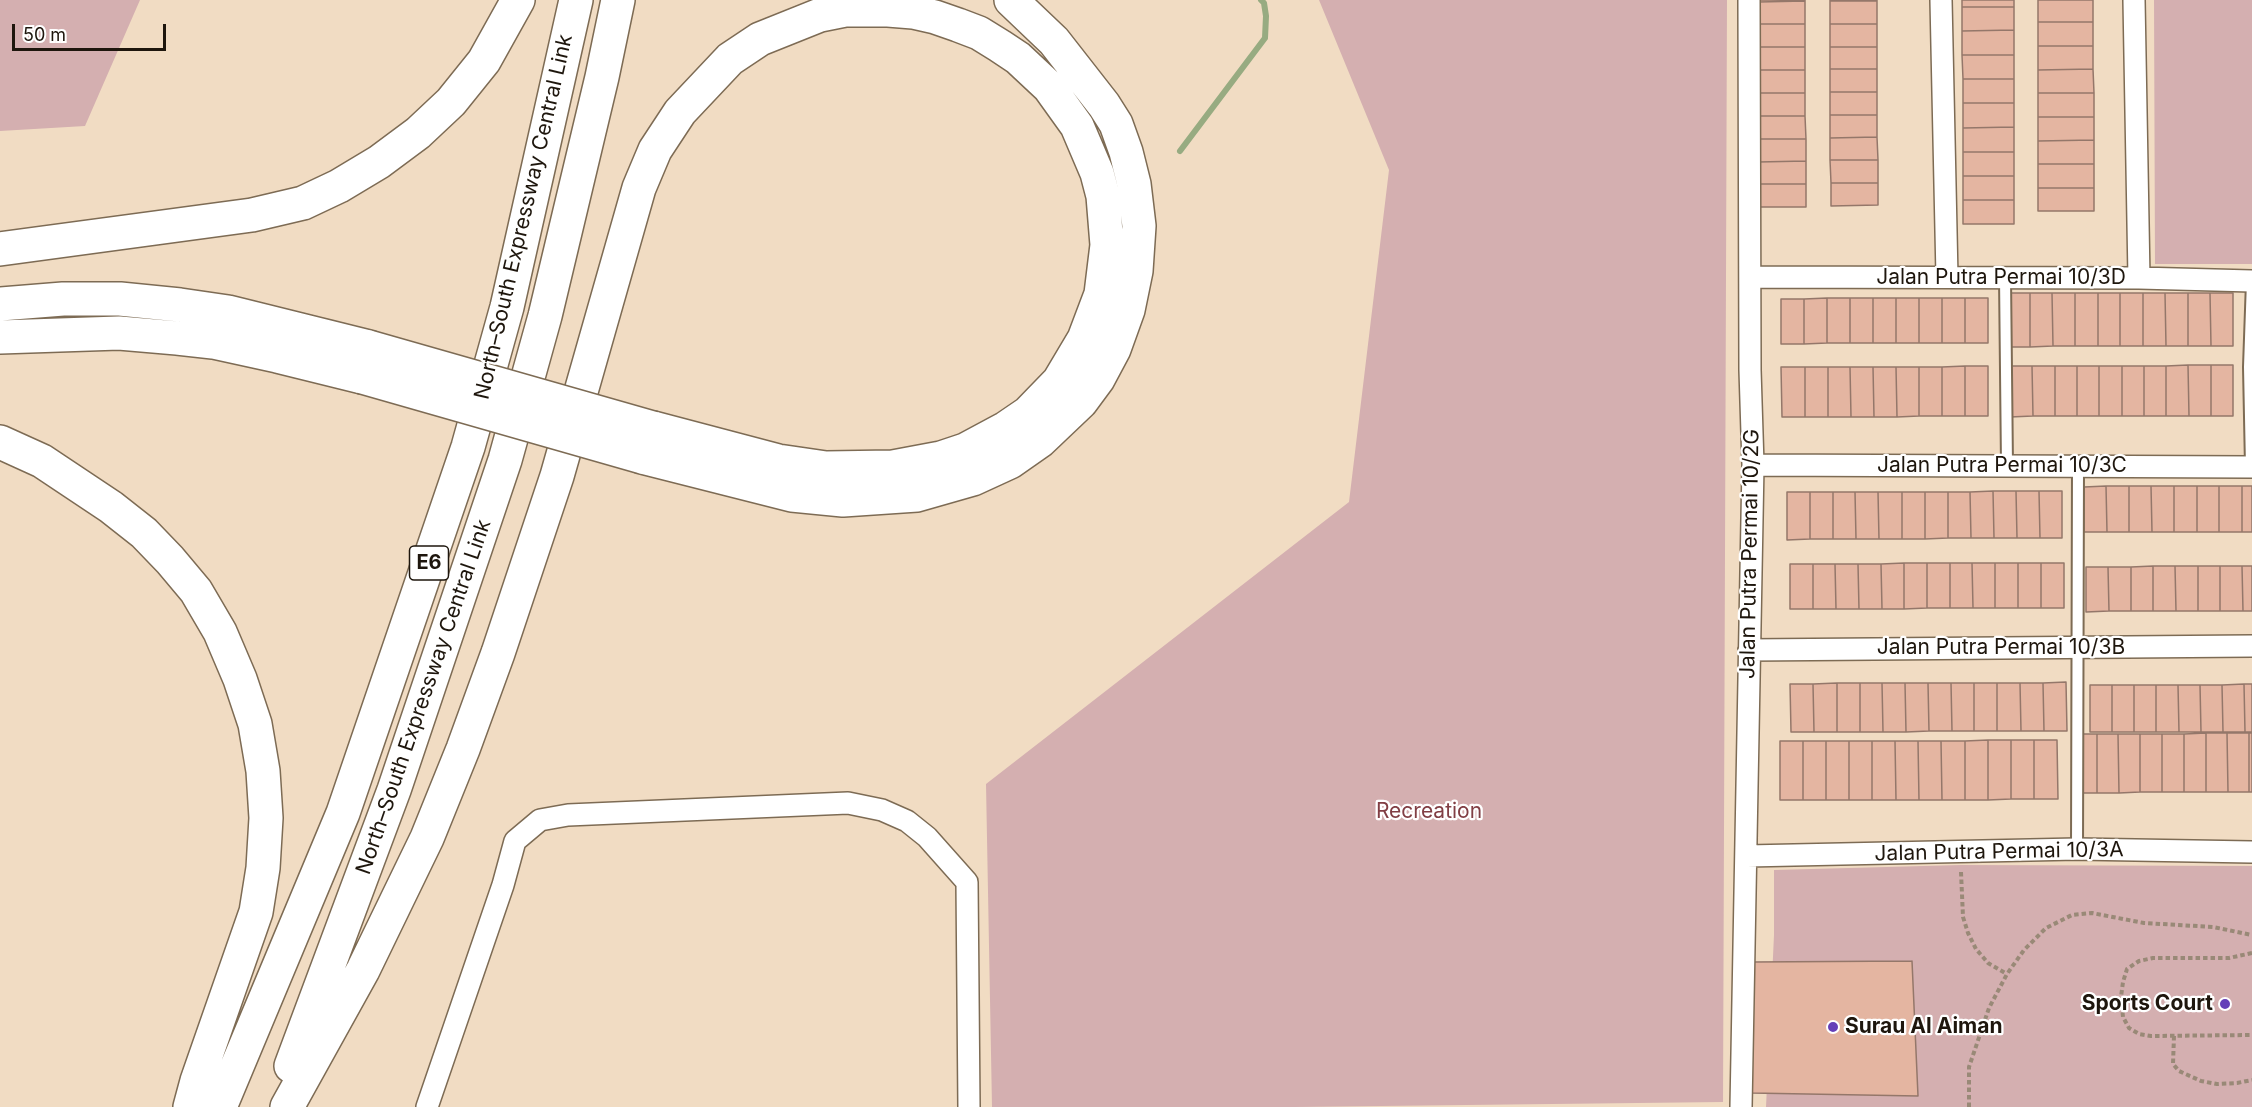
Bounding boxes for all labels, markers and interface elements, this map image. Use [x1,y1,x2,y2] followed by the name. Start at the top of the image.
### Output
[15,12,170,50] scale bar
[23,24,66,45] text: 50 m
[470,32,578,402] street label: North–South Expressway Central Link
[1876,265,2126,291] street label: Jalan Putra Permai 10/3D
[1735,429,1765,679] street label: Jalan Putra Permai 10/2G
[1877,453,2127,479] street label: Jalan Putra Permai 10/3C
[351,516,497,878] street label: North–South Expressway Central Link
[410,546,448,580] road number: E6
[1877,635,2125,661] street label: Jalan Putra Permai 10/3B
[1376,799,1482,825] park label: Recreation
[1874,837,2124,867] street label: Jalan Putra Permai 10/3A
[2082,991,2213,1017] place label: Sports Court
[2218,997,2232,1011] marker: Sports Court
[1845,1014,2003,1040] place label: Surau Al Aiman
[1826,1020,1840,1034] marker: Surau Al Aiman

